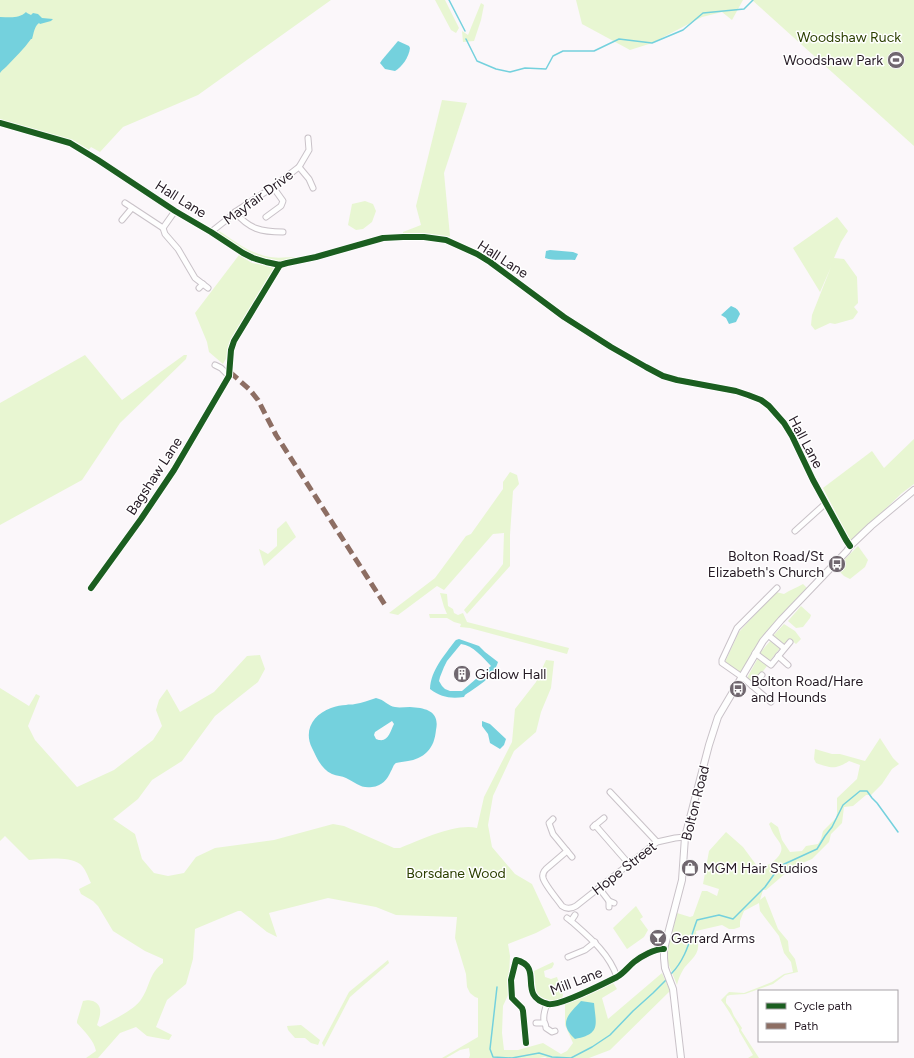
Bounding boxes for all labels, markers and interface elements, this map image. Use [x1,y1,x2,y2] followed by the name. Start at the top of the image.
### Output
[797,29,901,46] park label: Woodshaw Ruck
[886,50,906,70] sports icon: Woodshaw Park
[783,52,883,69] place label: Woodshaw Park
[220,166,297,228] street label: Mayfair Drive
[152,177,210,222] street label: Hall Lane
[474,237,532,282] street label: Hall Lane
[785,413,827,472] street label: Hall Lane
[123,434,186,518] street label: Bagshaw Lane
[708,548,824,581] place label: Bolton Road/St Elizabeth's Church
[827,554,847,574] bus stop icon: Bolton Road/St Elizabeth's Church
[452,664,472,684] building icon: Gidlow Hall
[475,666,546,683] place label: Gidlow Hall
[751,673,863,706] place label: Bolton Road/Hare and Hounds
[728,679,748,699] bus stop icon: Bolton Road/Hare and Hounds
[678,764,713,842] street label: Bolton Road
[589,838,660,899] street label: Hope Street
[680,858,700,878] shop icon: MGM Hair Studios
[703,860,818,877] place label: MGM Hair Studios
[406,865,506,882] park label: Borsdane Wood
[648,928,668,948] bar icon: Gerrard Arms
[671,930,755,947] place label: Gerrard Arms
[548,964,605,999] street label: Mill Lane
[758,990,898,1042] legend
[794,999,852,1013] text: Cycle path
[794,1019,818,1033] text: Path

